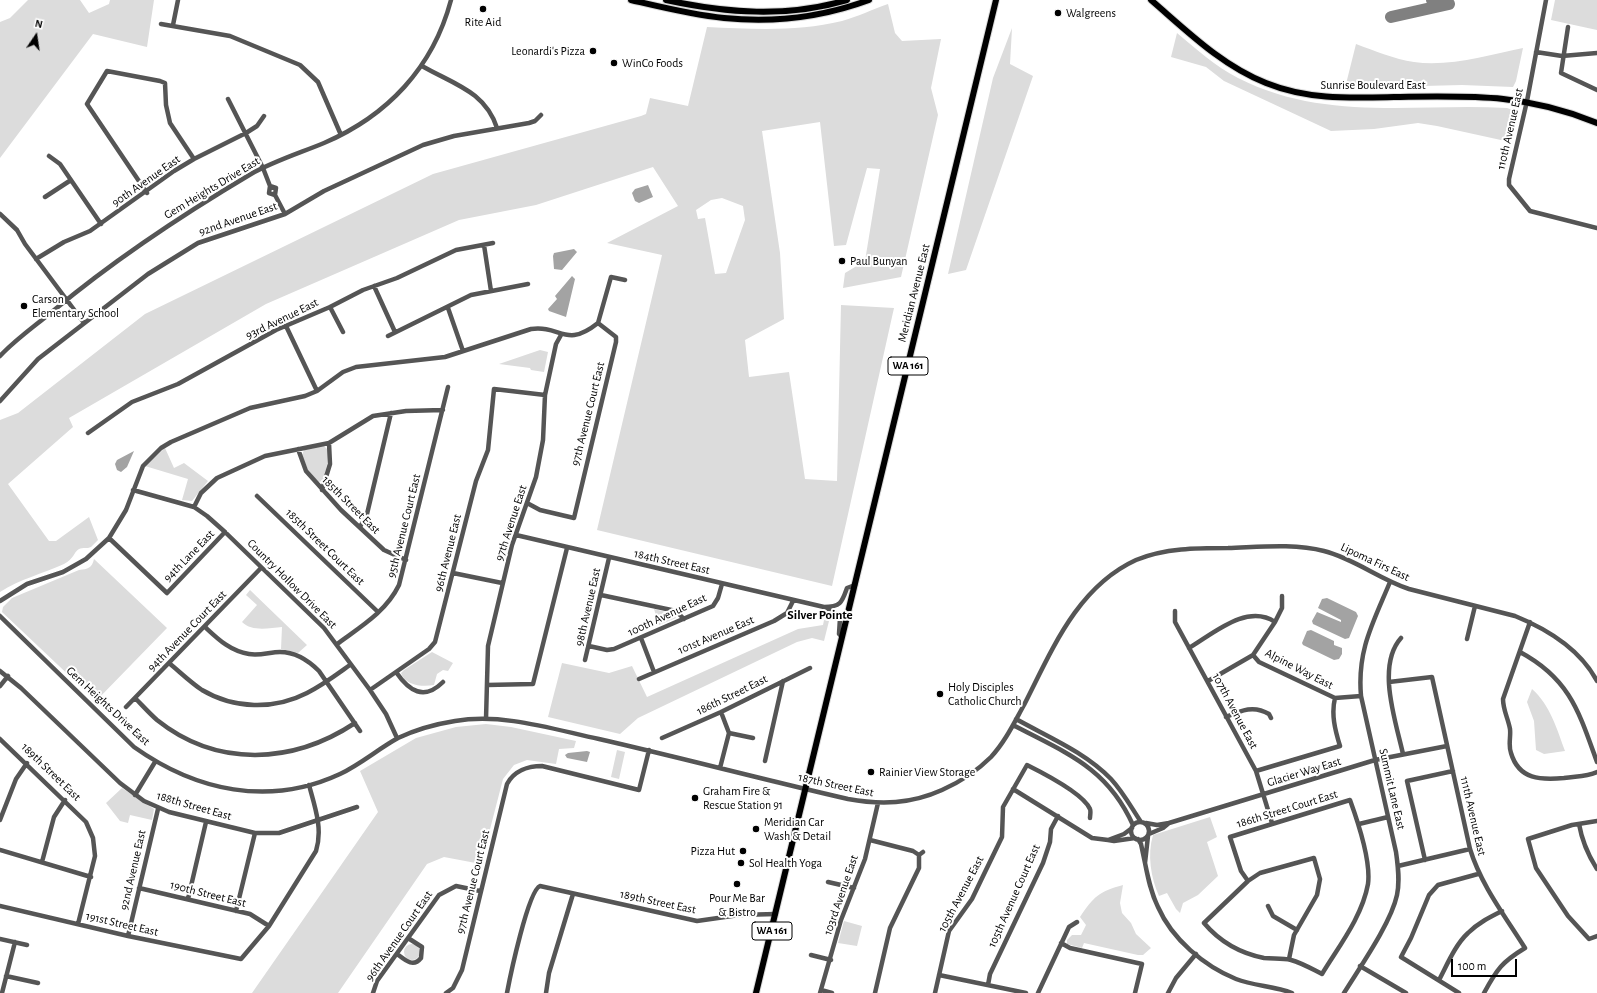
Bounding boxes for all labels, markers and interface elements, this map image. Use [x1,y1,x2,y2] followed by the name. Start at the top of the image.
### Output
[478,4,488,14] marker: Rite Aid
[1066,6,1116,20] place label: Walgreens
[1053,8,1063,18] marker: Walgreens
[465,15,501,29] place label: Rite Aid
[16,16,56,56] north arrow
[34,18,44,30] text: N
[511,44,585,58] place label: Leonardi's Pizza
[588,46,598,56] marker: Leonardi's Pizza
[622,56,683,70] place label: WinCo Foods
[609,58,619,68] marker: WinCo Foods
[1320,78,1426,92] street label: Sunrise Boulevard East
[1494,87,1526,171] street label: 110th Avenue East
[109,152,183,210] street label: 90th Avenue East
[162,154,262,222] street label: Gem Heights Drive East
[197,199,279,239] street label: 92nd Avenue East
[895,242,933,344] street label: Meridian Avenue East
[850,254,907,268] place label: Paul Bunyan
[837,256,847,266] marker: Paul Bunyan
[32,292,119,320] place label: Carson Elementary School
[243,295,321,343] street label: 93rd Avenue East
[19,301,29,311] marker: Carson Elementary School
[888,357,928,375] road number: WA 161
[568,361,608,467] street label: 97th Avenue Court East
[319,473,383,537] street label: 185th Street East
[384,473,424,579] street label: 95th Avenue Court East
[492,483,530,563] street label: 97th Avenue East
[283,506,367,588] street label: 185th Street Court East
[431,513,465,593] street label: 96th Avenue East
[161,527,217,585] street label: 94th Lane East
[244,536,340,632] street label: Country Hollow Drive East
[1338,540,1412,584] street label: Lipoma Firs East
[633,546,711,578] street label: 184th Street East
[572,567,604,647] street label: 98th Avenue East
[145,587,229,675] street label: 94th Avenue Court East
[625,590,709,640] street label: 100th Avenue East
[787,607,853,623] district label: Silver Pointe
[676,613,756,657] street label: 101st Avenue East
[1263,646,1335,692] street label: Alpine Way East
[63,664,153,748] street label: Gem Heights Drive East
[1209,671,1261,751] street label: 107th Avenue East
[694,672,770,718] street label: 186th Street East
[948,680,1021,708] place label: Holy Disciples Catholic Church
[935,689,945,699] marker: Holy Disciples Catholic Church
[18,740,84,804] street label: 189th Street East
[1376,747,1408,831] street label: Summit Lane East
[1265,754,1343,790] street label: Glacier Way East
[879,765,975,779] place label: Rainier View Storage
[866,767,876,777] marker: Rainier View Storage
[797,770,875,800] street label: 187th Street East
[1457,775,1489,857] street label: 111th Avenue East
[703,784,783,812] place label: Graham Fire & Rescue Station 91
[1235,787,1339,831] street label: 186th Street Court East
[155,788,233,824] street label: 188th Street East
[690,793,700,803] marker: Graham Fire & Rescue Station 91
[764,815,831,843] place label: Meridian Car Wash & Detail
[751,824,761,834] marker: Meridian Car Wash & Detail
[117,829,149,911] street label: 92nd Avenue East
[453,829,493,935] street label: 97th Avenue Court East
[985,842,1043,950] street label: 105th Avenue Court East
[690,844,735,858] place label: Pizza Hut
[738,846,748,856] marker: Pizza Hut
[821,853,861,937] street label: 103rd Avenue East
[935,854,987,934] street label: 105th Avenue East
[749,856,822,870] place label: Sol Health Yoga
[736,858,746,868] marker: Sol Health Yoga
[169,878,247,910] street label: 190th Street East
[732,879,742,889] marker: Pour Me Bar & Bistro
[619,887,697,917] street label: 189th Street East
[362,888,436,984] street label: 96th Avenue Court East
[709,891,765,919] place label: Pour Me Bar & Bistro
[84,909,160,939] street label: 191st Street East
[752,922,792,940] road number: WA 161
[1453,951,1519,977] scale bar
[1458,960,1486,972] text: 100 m

